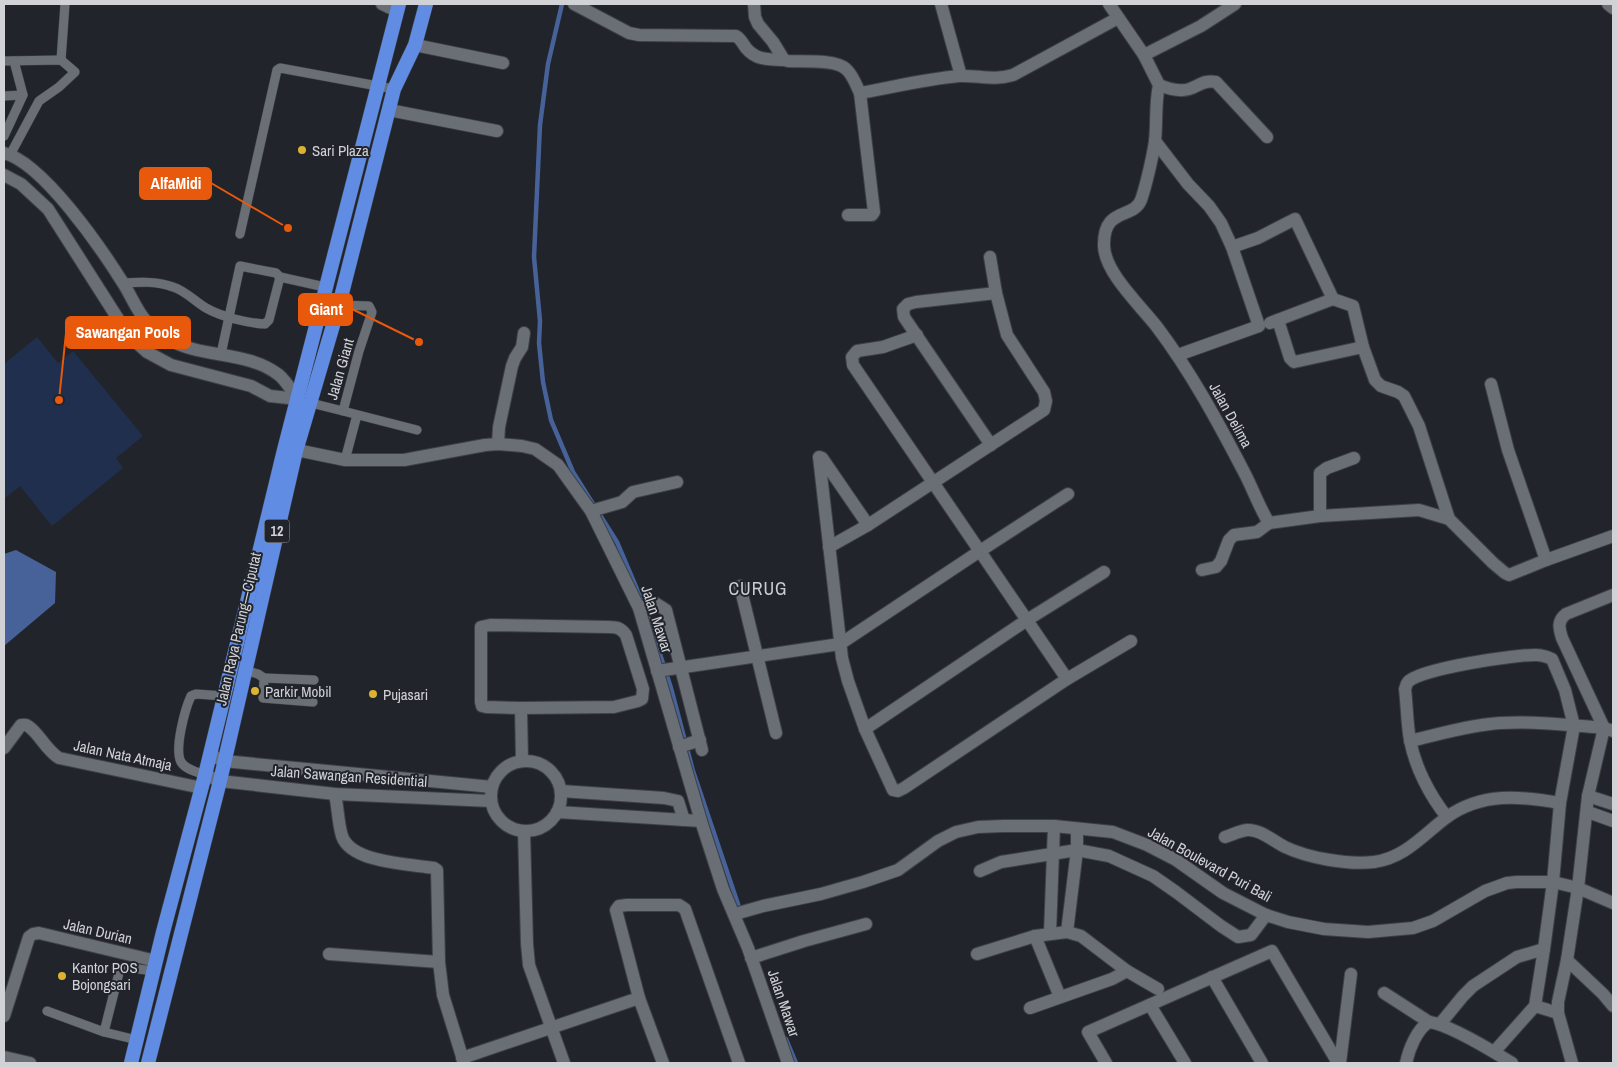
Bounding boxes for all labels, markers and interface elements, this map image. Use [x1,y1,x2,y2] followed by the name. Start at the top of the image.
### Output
[312,140,369,161] place label: Sari Plaza
[296,144,308,156] marker: Sari Plaza
[140,168,211,199] callout: AlfaMidi
[150,172,202,194] text: AlfaMidi
[299,294,352,325] callout: Giant
[309,298,343,320] text: Giant
[66,317,190,348] callout: Sawangan Pools
[76,321,180,343] text: Sawangan Pools
[321,335,359,402] street label: Jalan Giant
[1204,379,1258,452] street label: Jalan Delima
[264,520,290,542] road number: 12
[210,550,266,708] street label: Jalan Raya Parung—Ciputat
[728,576,788,601] district label: CURUG
[636,583,678,655] street label: Jalan Mawar
[265,681,331,702] place label: Parkir Mobil
[383,684,428,705] place label: Pujasari
[249,685,261,697] marker: Parkir Mobil
[367,688,379,700] marker: Pujasari
[72,734,174,776] street label: Jalan Nata Atmaja
[270,760,428,792] street label: Jalan Sawangan Residential
[1144,821,1276,907] street label: Jalan Boulevard Puri Bali
[62,913,134,949] street label: Jalan Durian
[72,957,138,995] place label: Kantor POS Bojongsari
[763,967,805,1039] street label: Jalan Mawar
[56,970,68,982] marker: Kantor POS Bojongsari

